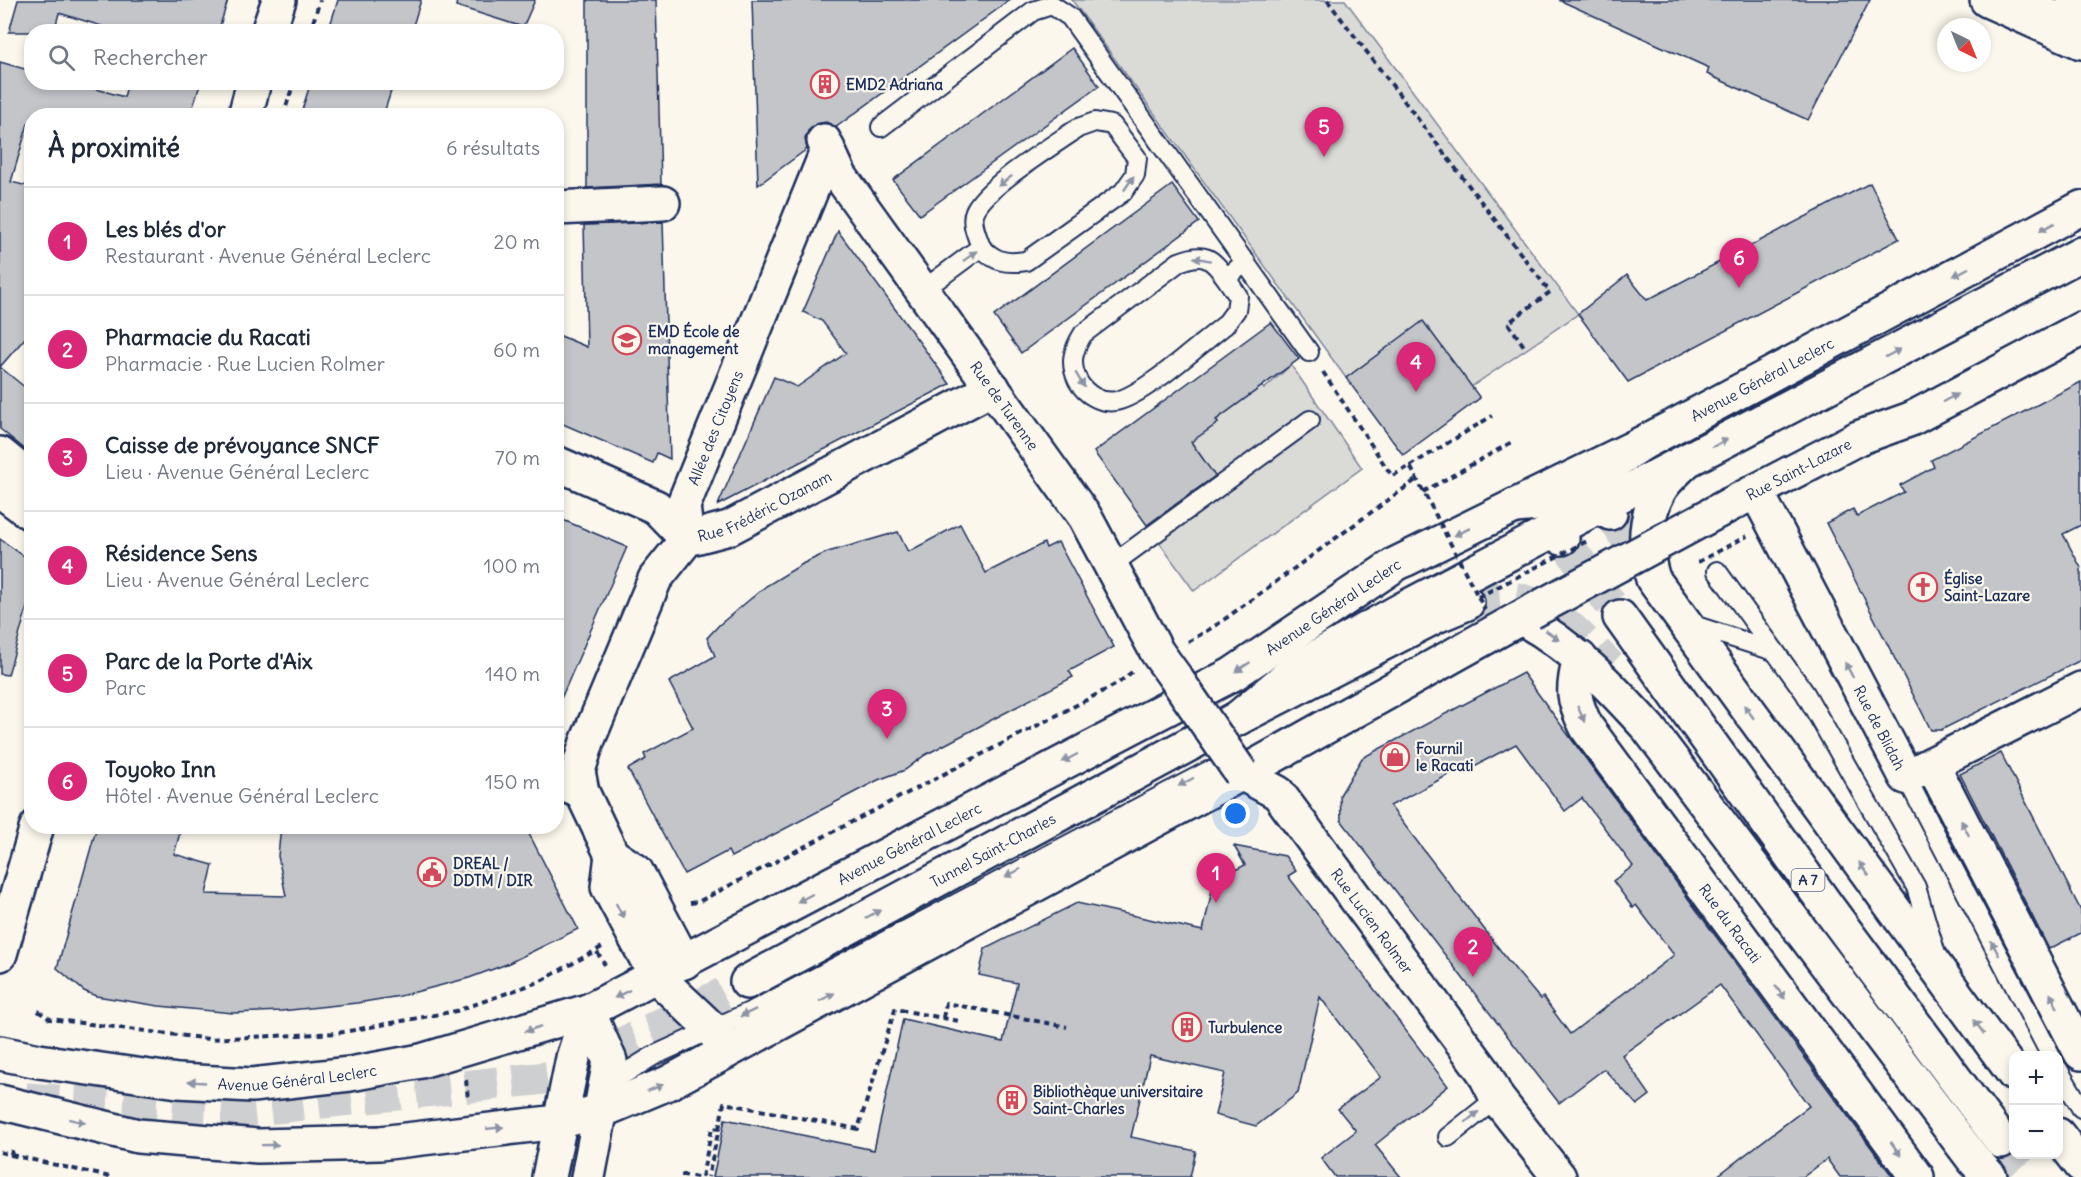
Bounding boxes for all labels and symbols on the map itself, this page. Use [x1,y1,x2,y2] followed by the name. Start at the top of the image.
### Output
[1937,18,1991,72] north arrow
[809,68,841,100] building icon: EMD2 Adriana
[846,75,944,94] place label: EMD2 Adriana
[1304,108,1344,157] pin: 5
[997,175,1013,187] one-way arrow
[1123,176,1135,192] one-way arrow
[2038,222,2055,232] one-way arrow
[1720,238,1758,288] pin: 6
[961,250,977,262] one-way arrow
[1192,254,1211,263] one-way arrow
[1952,268,1969,277] one-way arrow
[648,321,740,359] place label: EMD École de management
[611,324,643,356] school or university icon: EMD École de management
[1687,333,1837,425] street label: Avenue Général Leclerc
[1396,342,1436,392] pin: 4
[1885,348,1902,358] one-way arrow
[966,357,1043,454] street label: Rue de Turenne
[683,367,747,488] street label: Allée des Citoyens
[1075,372,1085,389] one-way arrow
[1942,393,1959,403] one-way arrow
[1743,434,1854,504] street label: Rue Saint-Lazare
[1712,439,1729,448] one-way arrow
[695,466,834,545] street label: Rue Frédéric Ozanam
[1453,527,1470,536] one-way arrow
[1262,554,1404,659] street label: Avenue Général Leclerc
[1944,568,2030,605] place label: Église Saint-Lazare
[1907,571,1939,603] church icon: Église Saint-Lazare
[1544,629,1559,641] one-way arrow
[1235,661,1251,673] one-way arrow
[1844,661,1854,678] one-way arrow
[1850,682,1910,773] street label: Rue de Blidah
[868,690,906,739] pin: 3
[1743,705,1755,721] one-way arrow
[1576,706,1585,723] one-way arrow
[1416,739,1473,775] place label: Fournil le Racati
[1379,741,1411,773] shop icon: Fournil le Racati
[1062,753,1079,763] one-way arrow
[1177,778,1194,787] one-way arrow
[834,798,985,889] street label: Avenue Général Leclerc
[1221,799,1250,828] your location
[927,808,1059,891] street label: Tunnel Saint-Charles
[1960,819,1970,837] one-way arrow
[453,854,533,890] place label: DREAL / DDTM / DIR
[1196,854,1236,903] pin: 1
[416,856,448,888] public building icon: DREAL / DDTM / DIR
[1858,862,1870,878] one-way arrow
[1327,864,1418,977] street label: Rue Lucien Rolmer
[1004,868,1022,878] one-way arrow
[1792,869,1824,891] road number: A 7
[1695,880,1766,966] street label: Rue du Racati
[796,893,813,903] one-way arrow
[615,902,625,919] one-way arrow
[864,909,881,919] one-way arrow
[1454,928,1492,977] pin: 2
[1990,939,2000,956] one-way arrow
[1773,984,1785,999] one-way arrow
[614,989,631,999] one-way arrow
[819,992,836,1002] one-way arrow
[2049,993,2058,1010] one-way arrow
[739,1008,756,1017] one-way arrow
[1171,1011,1203,1043] building icon: Turbulence
[1208,1018,1282,1037] place label: Turbulence
[1973,1019,1985,1035] one-way arrow
[524,1024,542,1034] one-way arrow
[217,1060,378,1095] street label: Avenue Général Leclerc
[187,1078,206,1087] one-way arrow
[1033,1082,1203,1118] place label: Bibliothèque universitaire Saint-Charles
[646,1083,664,1092] one-way arrow
[996,1084,1028,1116] building icon: Bibliothèque universitaire Saint-Charles
[1464,1111,1480,1124] one-way arrow
[68,1116,86,1126] one-way arrow
[486,1124,505,1133] one-way arrow
[260,1141,279,1150] one-way arrow
[1889,1141,1901,1156] one-way arrow

